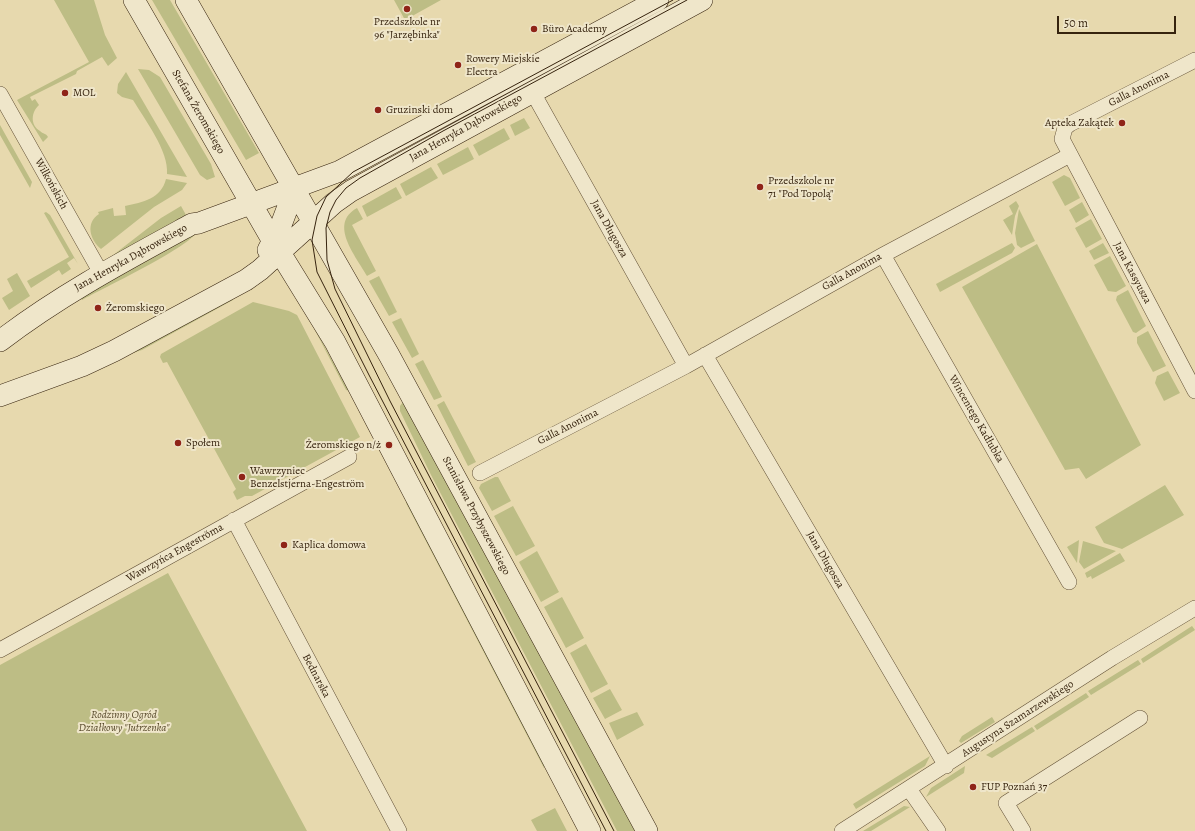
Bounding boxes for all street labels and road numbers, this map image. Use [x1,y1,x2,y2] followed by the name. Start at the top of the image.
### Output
[169,68,227,156] street label: Stefana Żeromskiego
[1107,68,1171,110] street label: Galla Anonima
[407,91,525,165] street label: Jana Henryka Dąbrowskiego
[32,156,70,212] street label: Wilkońskich
[588,198,630,260] street label: Jana Długosza
[72,221,190,295] street label: Jana Henryka Dąbrowskiego
[1110,240,1154,306] street label: Jana Kassyusza
[820,250,884,294] street label: Galla Anonima
[946,373,1006,465] street label: Wincentego Kadłubka
[536,406,600,448] street label: Galla Anonima
[439,454,513,578] street label: Stanisława Przybyszewskiego
[124,521,226,585] street label: Wawrzyńca Engeströma
[803,529,847,591] street label: Jana Długosza
[299,652,333,700] street label: Bednarska
[959,678,1077,760] street label: Augustyna Szamarzewskiego

